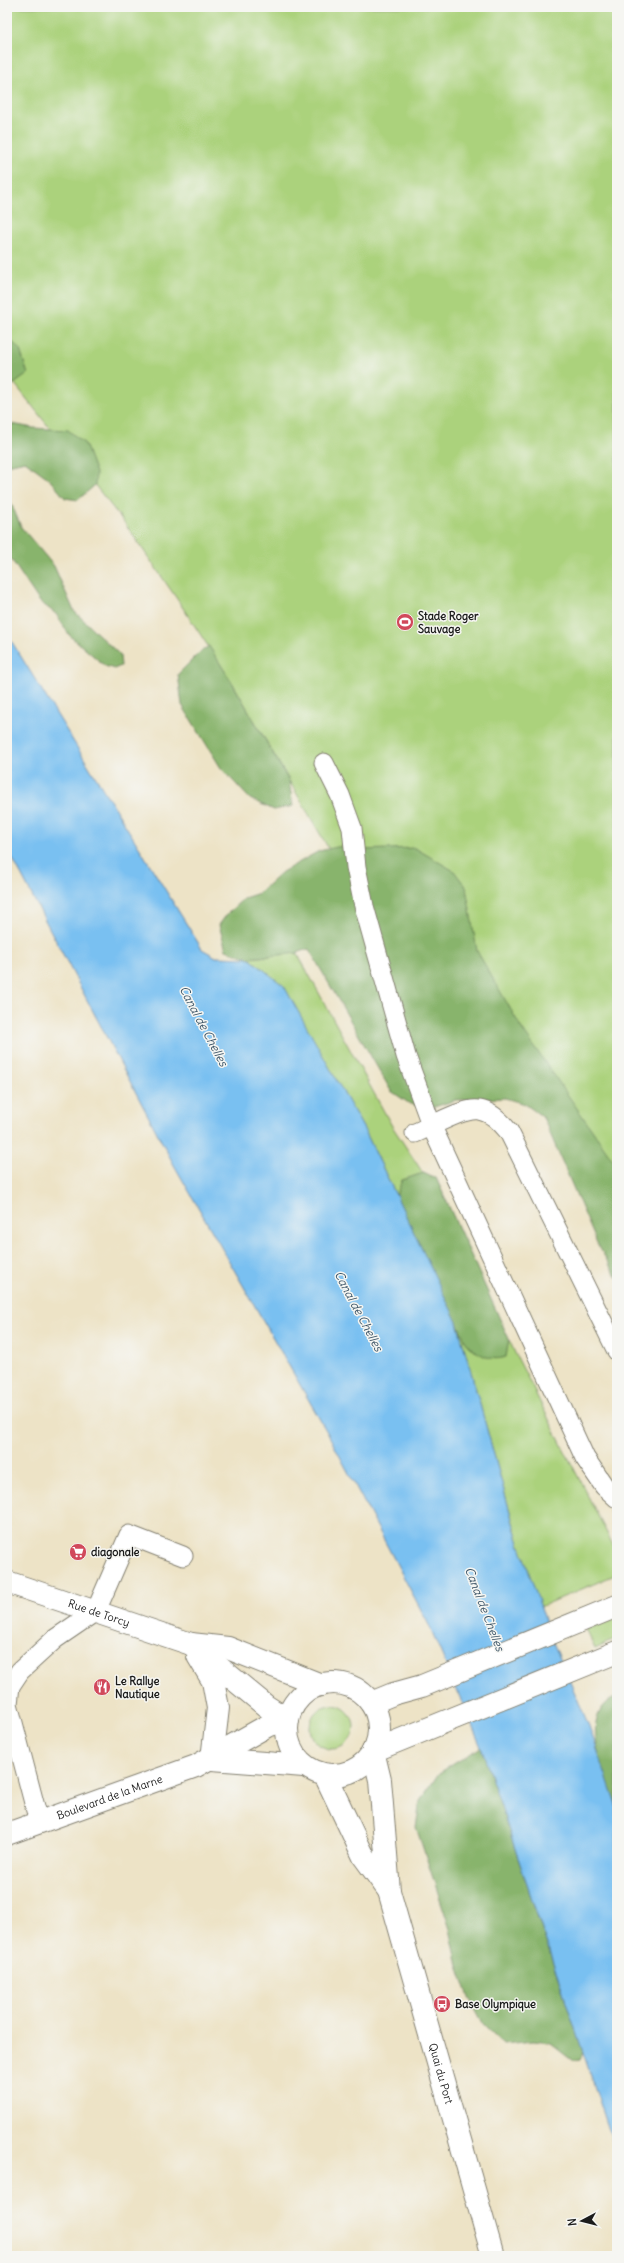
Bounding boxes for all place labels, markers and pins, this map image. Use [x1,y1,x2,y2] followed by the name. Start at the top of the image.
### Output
[418,609,479,637] place label: Stade Roger Sauvage
[395,612,415,632] sports icon: Stade Roger Sauvage
[68,1542,88,1562] supermarket icon: diagonale
[91,1545,140,1560] place label: diagonale
[115,1674,160,1702] place label: Le Rallye Nautique
[92,1677,112,1697] restaurant icon: Le Rallye Nautique
[432,1994,452,2014] bus stop icon: Base Olympique
[455,1997,536,2012] place label: Base Olympique

